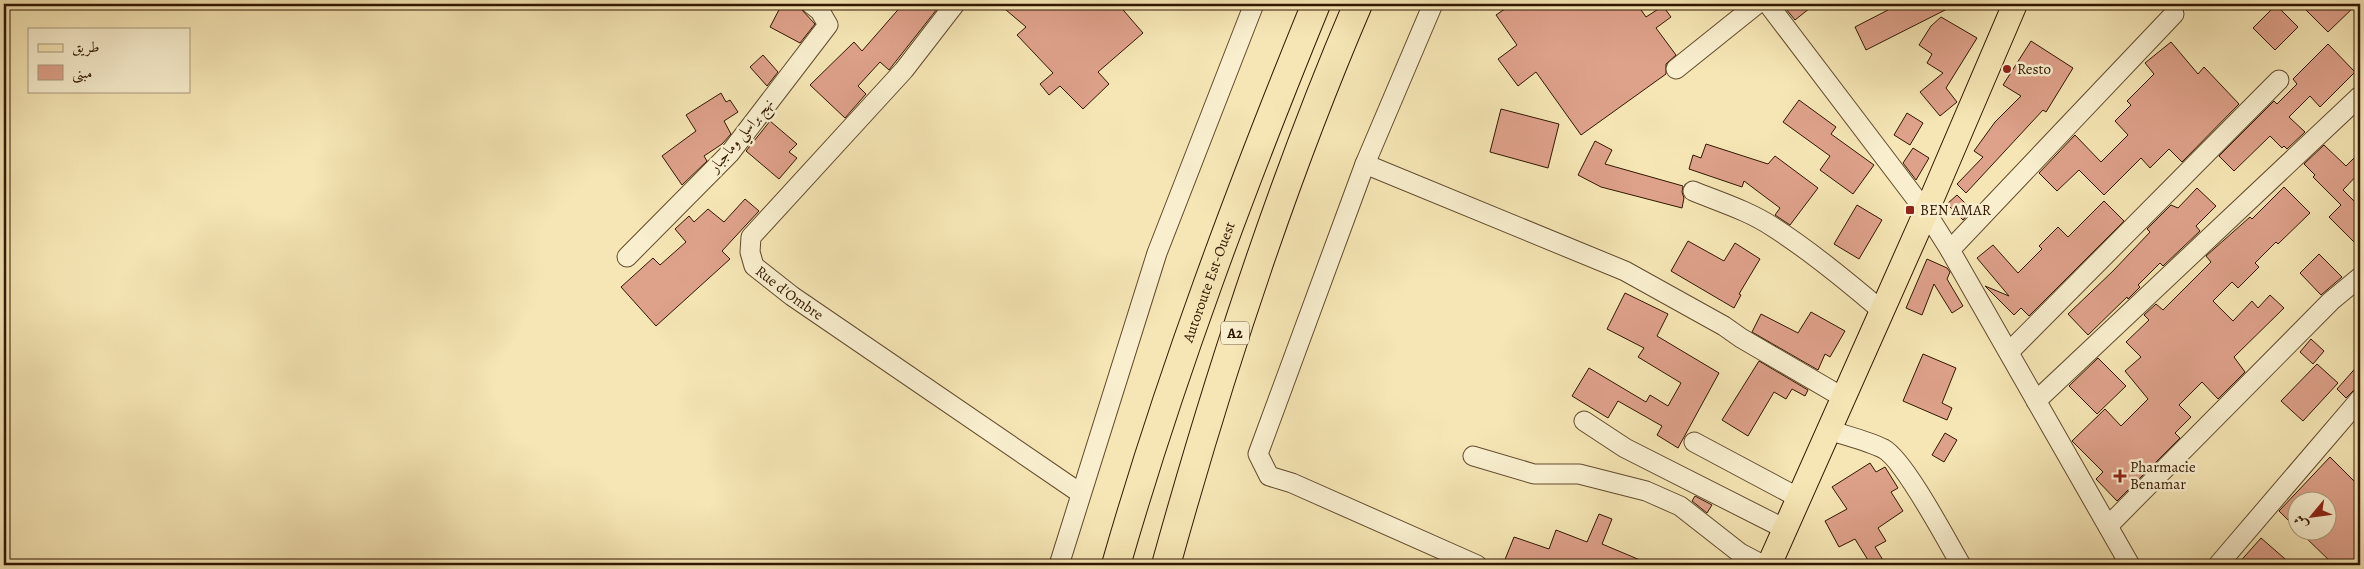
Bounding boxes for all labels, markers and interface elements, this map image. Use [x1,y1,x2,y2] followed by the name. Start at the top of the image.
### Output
[28,28,190,92] legend
[72,37,99,57] text: طريق
[2017,59,2051,79] place label: Resto
[72,63,92,84] text: مبنى
[2001,63,2013,75] marker: Resto
[703,94,781,180] street label: نهج براسلي وماجبار
[1920,200,1992,220] place label: BEN AMAR
[1904,204,1916,216] marker: BEN AMAR
[1178,219,1240,346] street label: Autoroute Est-Ouest
[751,261,828,325] street label: Rue d'Ombre
[1221,322,1249,344] road number: A2
[2130,457,2196,494] place label: Pharmacie Benamar
[2114,470,2126,482] marker: Pharmacie Benamar
[2286,492,2336,542] north arrow
[2289,511,2313,533] text: ش

